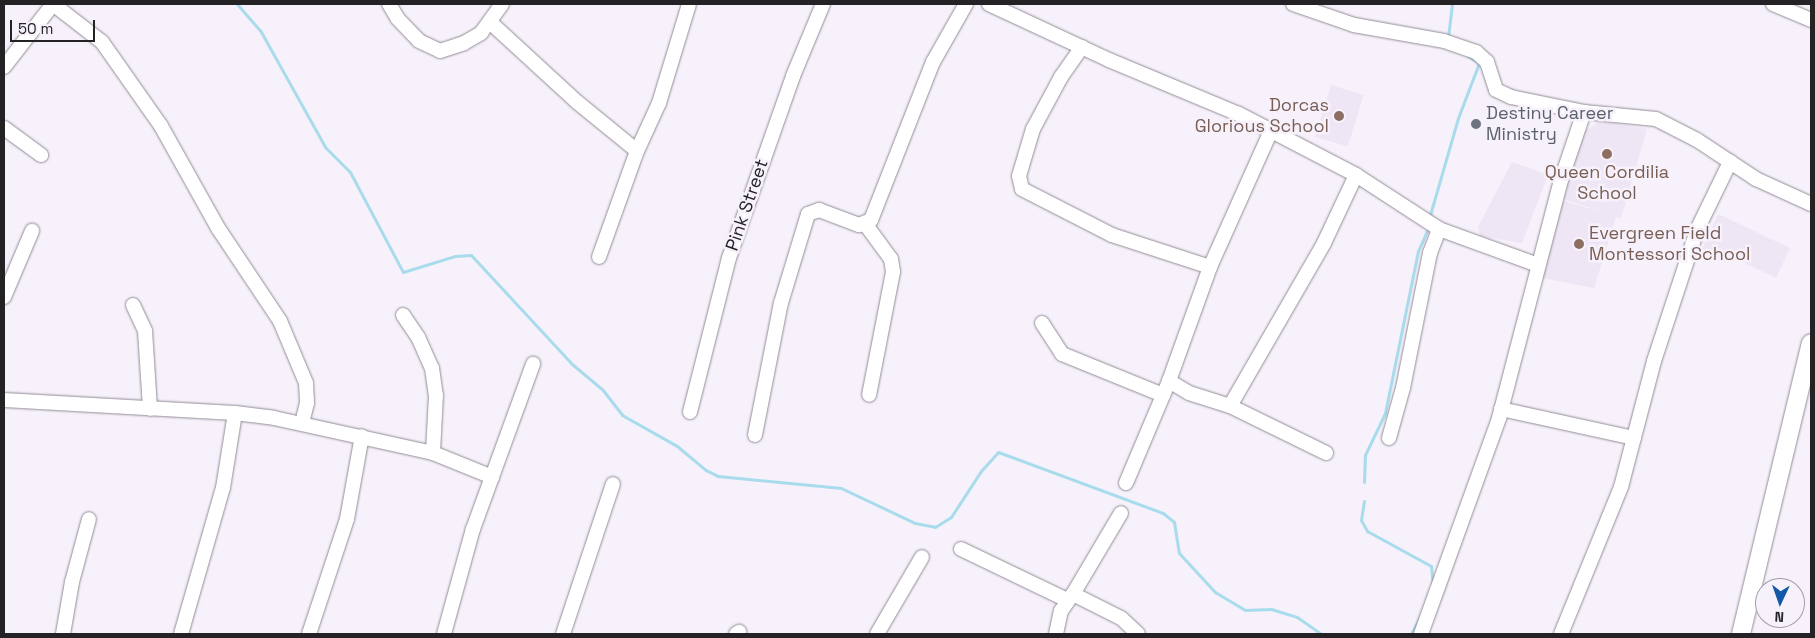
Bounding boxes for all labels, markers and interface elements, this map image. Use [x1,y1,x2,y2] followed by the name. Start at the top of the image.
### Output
[12,10,98,42] scale bar
[18,19,53,38] text: 50 m
[1195,95,1329,138] place label: Dorcas Glorious School
[1486,103,1614,146] place label: Destiny Career Ministry
[1333,110,1345,122] marker: Dorcas Glorious School
[1470,118,1482,130] marker: Destiny Career Ministry
[1601,148,1613,160] marker: Queen Cordilia School
[721,156,773,254] street label: Pink Street
[1545,162,1669,204] place label: Queen Cordilia School
[1589,223,1750,266] place label: Evergreen Field Montessori School
[1573,238,1585,250] marker: Evergreen Field Montessori School
[1755,578,1805,628] north arrow
[1774,608,1784,626] text: N

